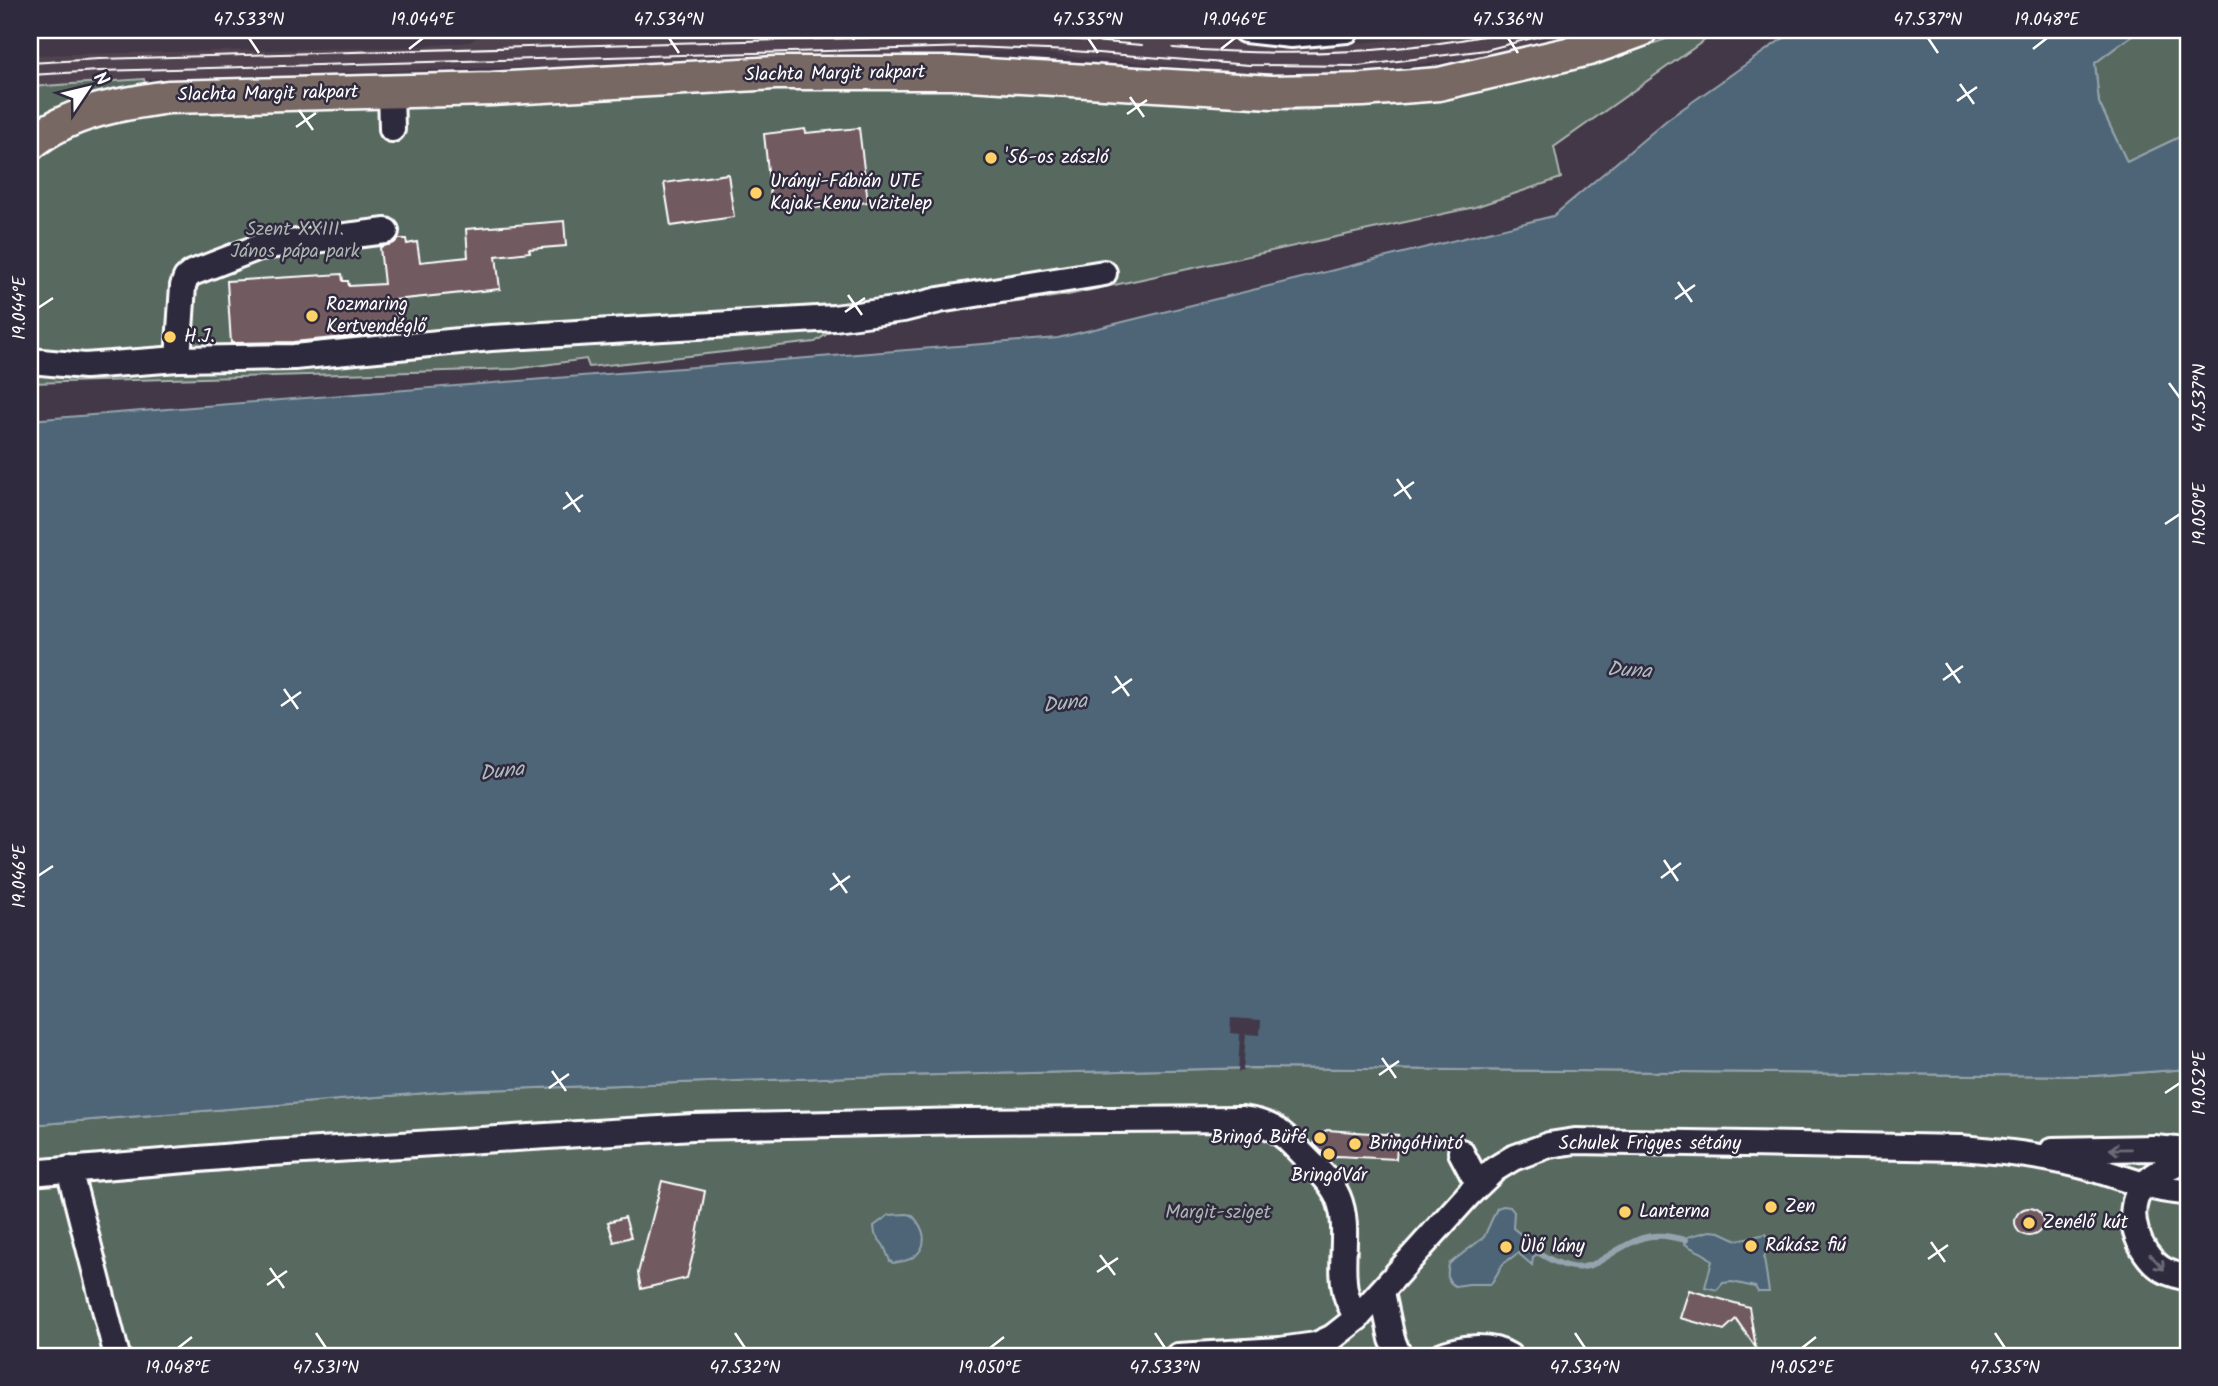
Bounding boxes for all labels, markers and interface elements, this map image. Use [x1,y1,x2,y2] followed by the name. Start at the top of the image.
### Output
[214,6,285,35] text: 47.533°N
[391,6,456,35] text: 19.044°E
[634,6,704,35] text: 47.534°N
[1053,6,1123,35] text: 47.535°N
[1203,6,1268,35] text: 19.046°E
[1473,6,1543,35] text: 47.536°N
[1893,6,1963,35] text: 47.537°N
[2014,6,2080,35] text: 19.048°E
[52,52,122,122] north arrow
[744,57,926,91] street label: Slachta Margit rakpart
[85,66,116,93] text: N
[177,77,359,111] street label: Slachta Margit rakpart
[1005,143,1110,173] place label: '56-os zászló
[983,150,999,166] marker: '56-os zászló
[770,167,932,219] place label: Urányi-Fábián UTE Kajak-Kenu vízitelep
[748,185,764,201] marker: Urányi-Fábián UTE Kajak-Kenu vízitelep
[230,215,360,267] park label: Szent XXIII. János pápa park
[6,275,35,340] text: 19.044°E
[326,290,428,342] place label: Rozmaring Kertvendéglő
[304,308,320,324] marker: Rozmaring Kertvendéglő
[184,322,215,352] place label: H.J.
[162,329,178,345] marker: H.J.
[2186,363,2215,433] text: 47.537°N
[2186,482,2215,546] text: 19.050°E
[1606,653,1653,689] water label: Duna
[1041,685,1090,723] water label: Duna
[478,753,527,791] water label: Duna
[6,843,35,908] text: 19.046°E
[2186,1050,2215,1115] text: 19.052°E
[1211,1123,1307,1153] place label: Bringó Büfé
[1369,1129,1464,1159] place label: BringóHintó
[1559,1129,1742,1159] street label: Schulek Frigyes sétány
[1312,1130,1328,1146] marker: Bringó Büfé
[1347,1136,1363,1152] marker: BringóHintó
[2109,1142,2132,1156] one-way arrow
[1321,1146,1337,1162] marker: BringóVár
[1291,1161,1369,1191] place label: BringóVár
[1785,1192,1815,1222] place label: Zen
[1639,1197,1710,1227] place label: Lanterna
[1165,1198,1272,1228] park label: Margit-sziget
[1763,1199,1779,1215] marker: Zen
[1617,1204,1633,1220] marker: Lanterna
[2043,1208,2129,1238] place label: Zenélő kút
[2021,1215,2037,1231] marker: Zenélő kút
[1765,1231,1847,1261] place label: Rákász fiú
[1520,1232,1586,1262] place label: Ülő lány
[1743,1238,1759,1254] marker: Rákász fiú
[1498,1239,1514,1255] marker: Ülő lány
[2148,1253,2165,1270] one-way arrow
[145,1354,211,1383] text: 19.048°E
[293,1354,359,1383] text: 47.531°N
[709,1354,781,1383] text: 47.532°N
[959,1354,1022,1383] text: 19.050°E
[1130,1354,1201,1383] text: 47.533°N
[1550,1354,1620,1383] text: 47.534°N
[1770,1354,1835,1383] text: 19.052°E
[1970,1354,2040,1383] text: 47.535°N

